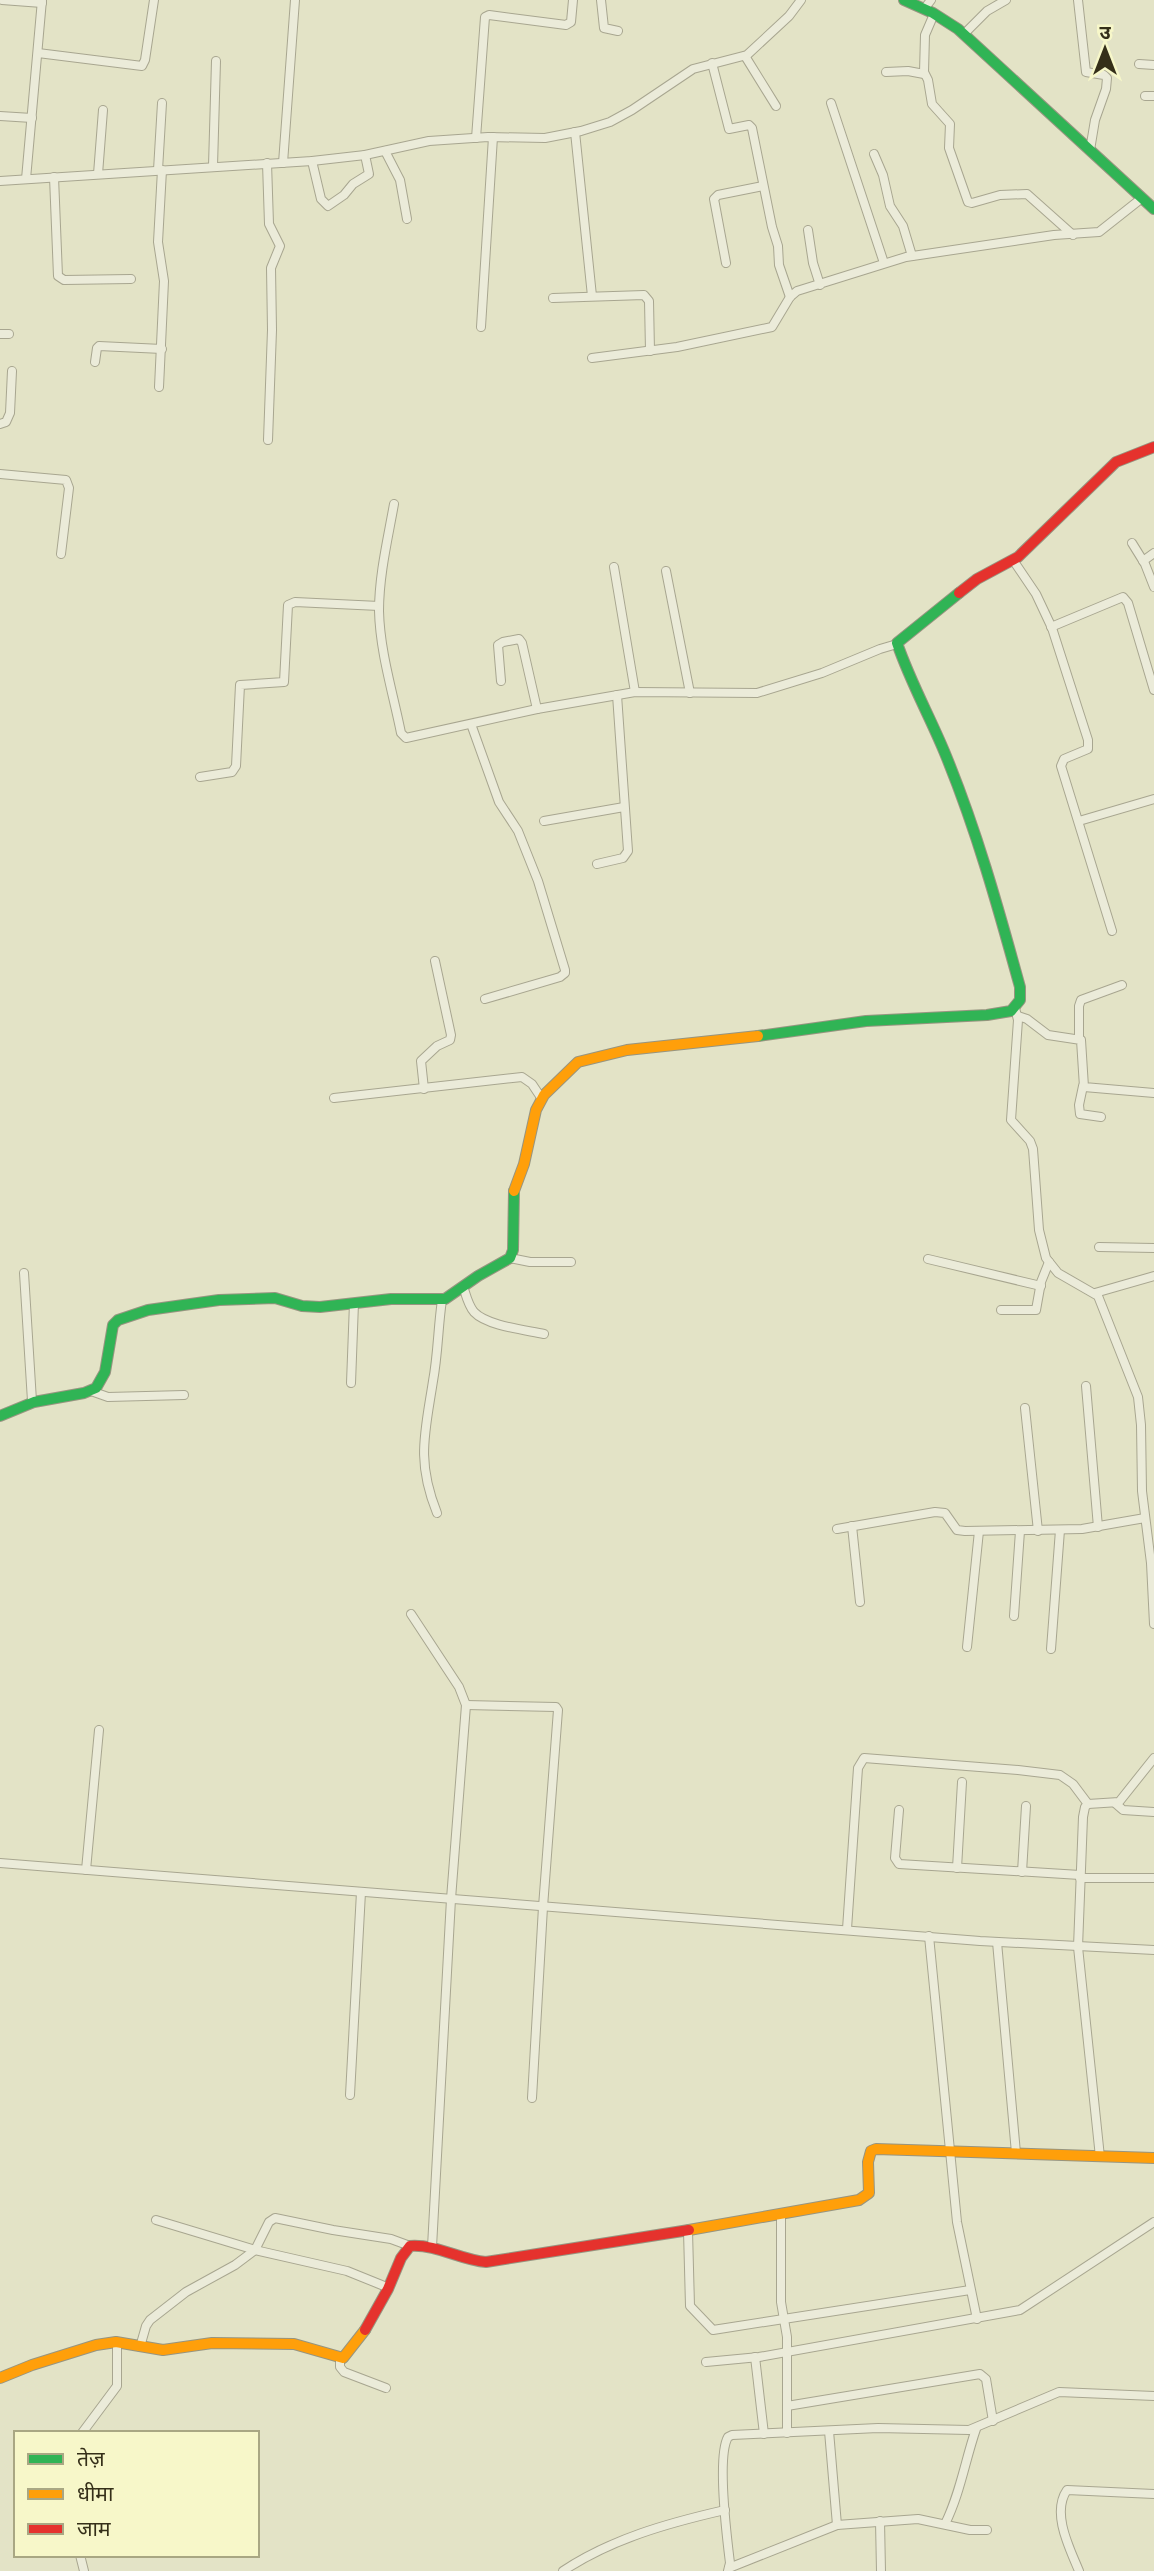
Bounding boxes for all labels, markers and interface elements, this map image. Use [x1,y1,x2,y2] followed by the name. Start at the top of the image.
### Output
[1070,14,1140,84] north arrow
[1099,19,1111,45] text: उ
[14,2431,259,2557] legend
[77,2444,105,2472] text: तेज़
[77,2479,114,2507] text: धीमा
[77,2514,111,2542] text: जाम

